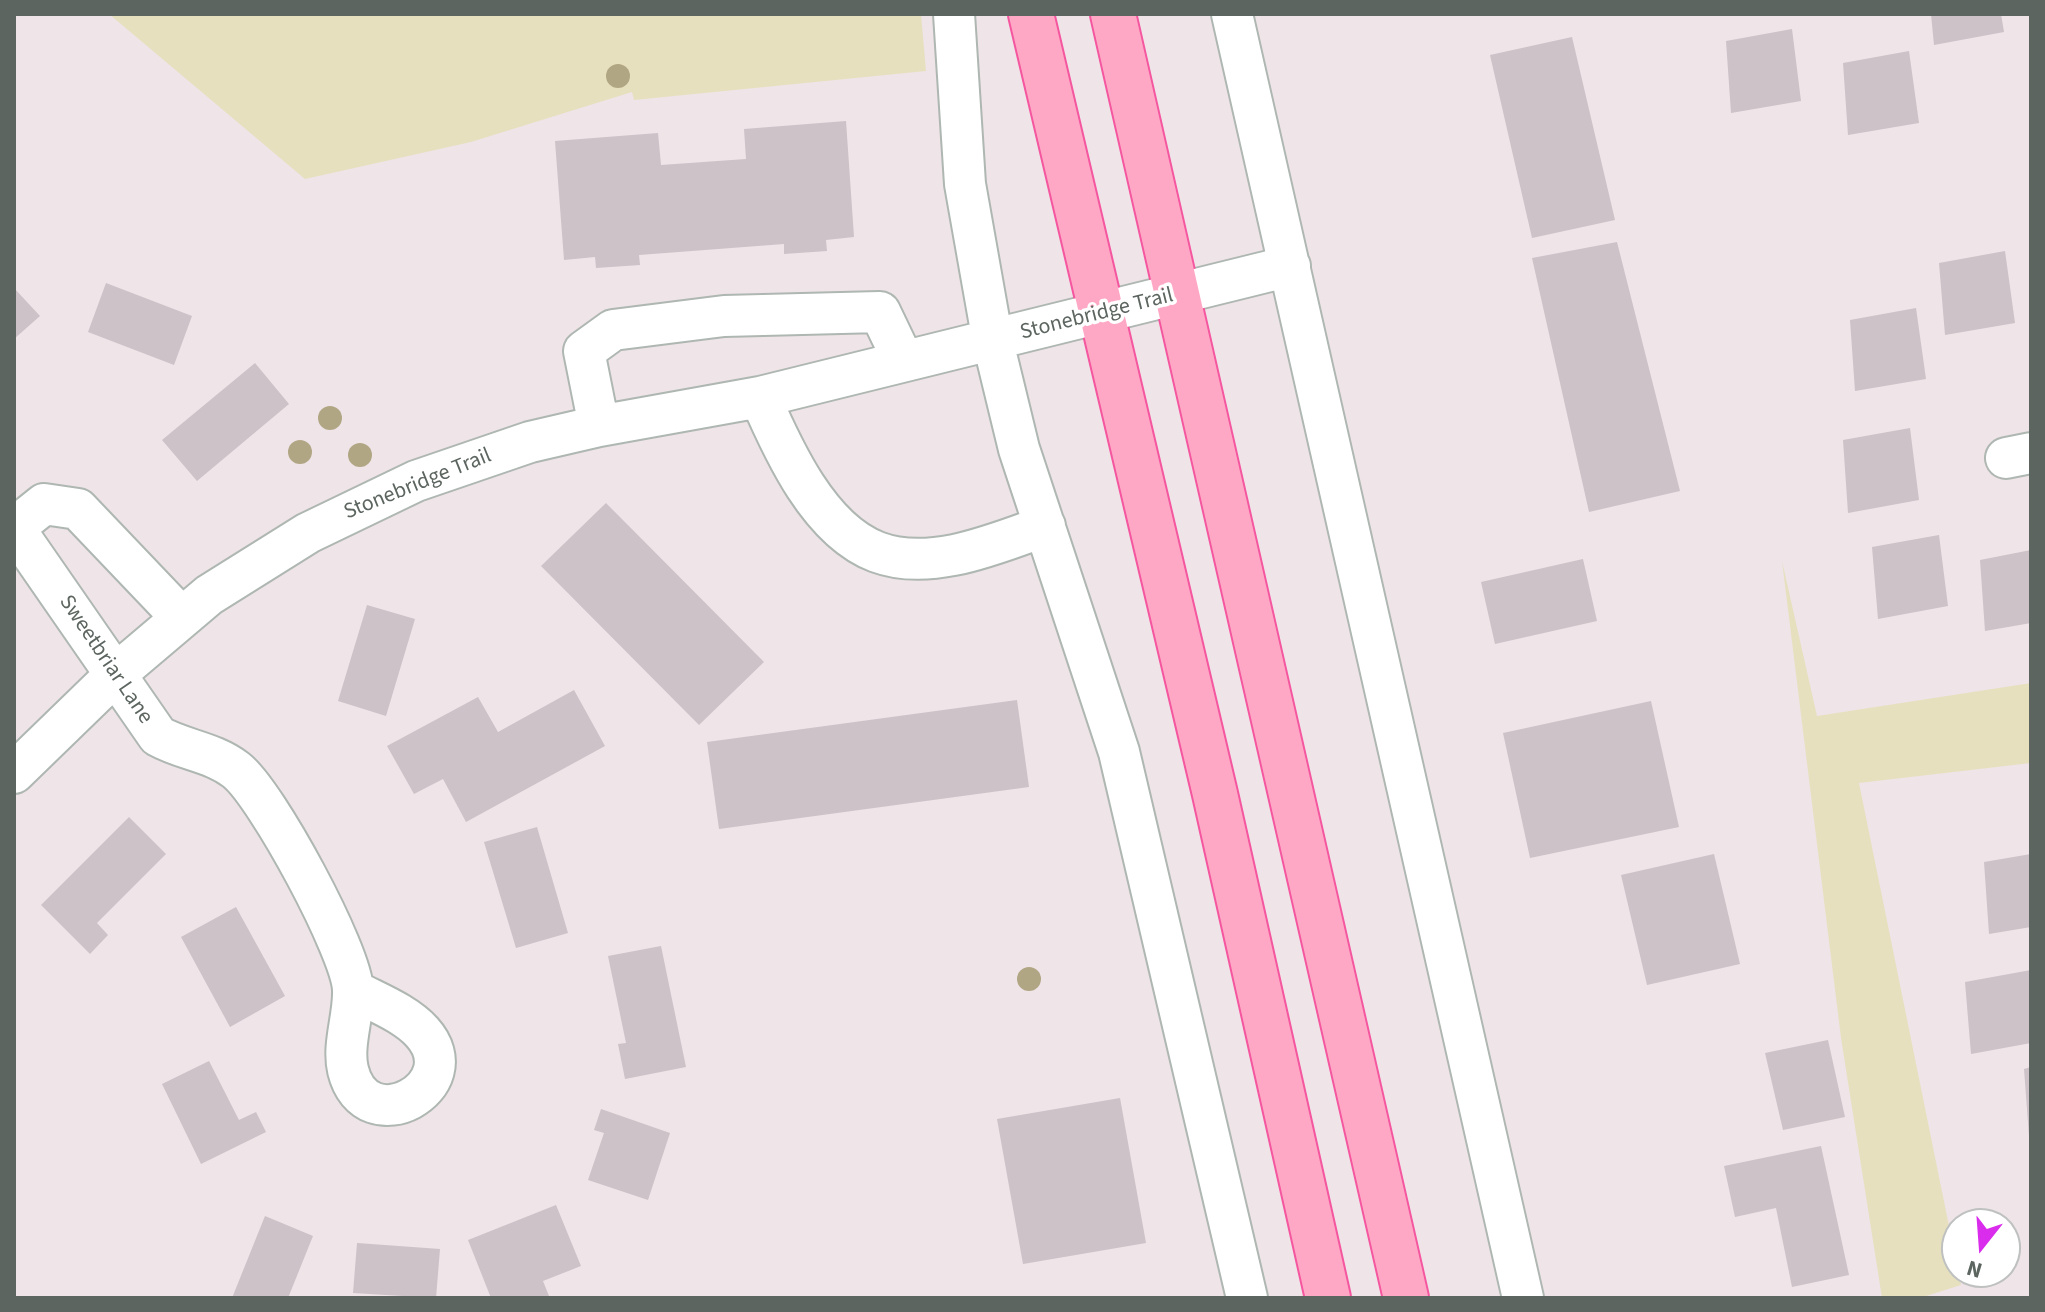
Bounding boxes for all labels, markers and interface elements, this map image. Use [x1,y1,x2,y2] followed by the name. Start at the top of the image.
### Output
[1018,283,1176,347] street label: Stonebridge Trail
[340,443,496,527] street label: Stonebridge Trail
[52,591,158,729] street label: Sweetbriar Lane
[1941,1208,2021,1288] north arrow
[1963,1252,1986,1286] text: N

